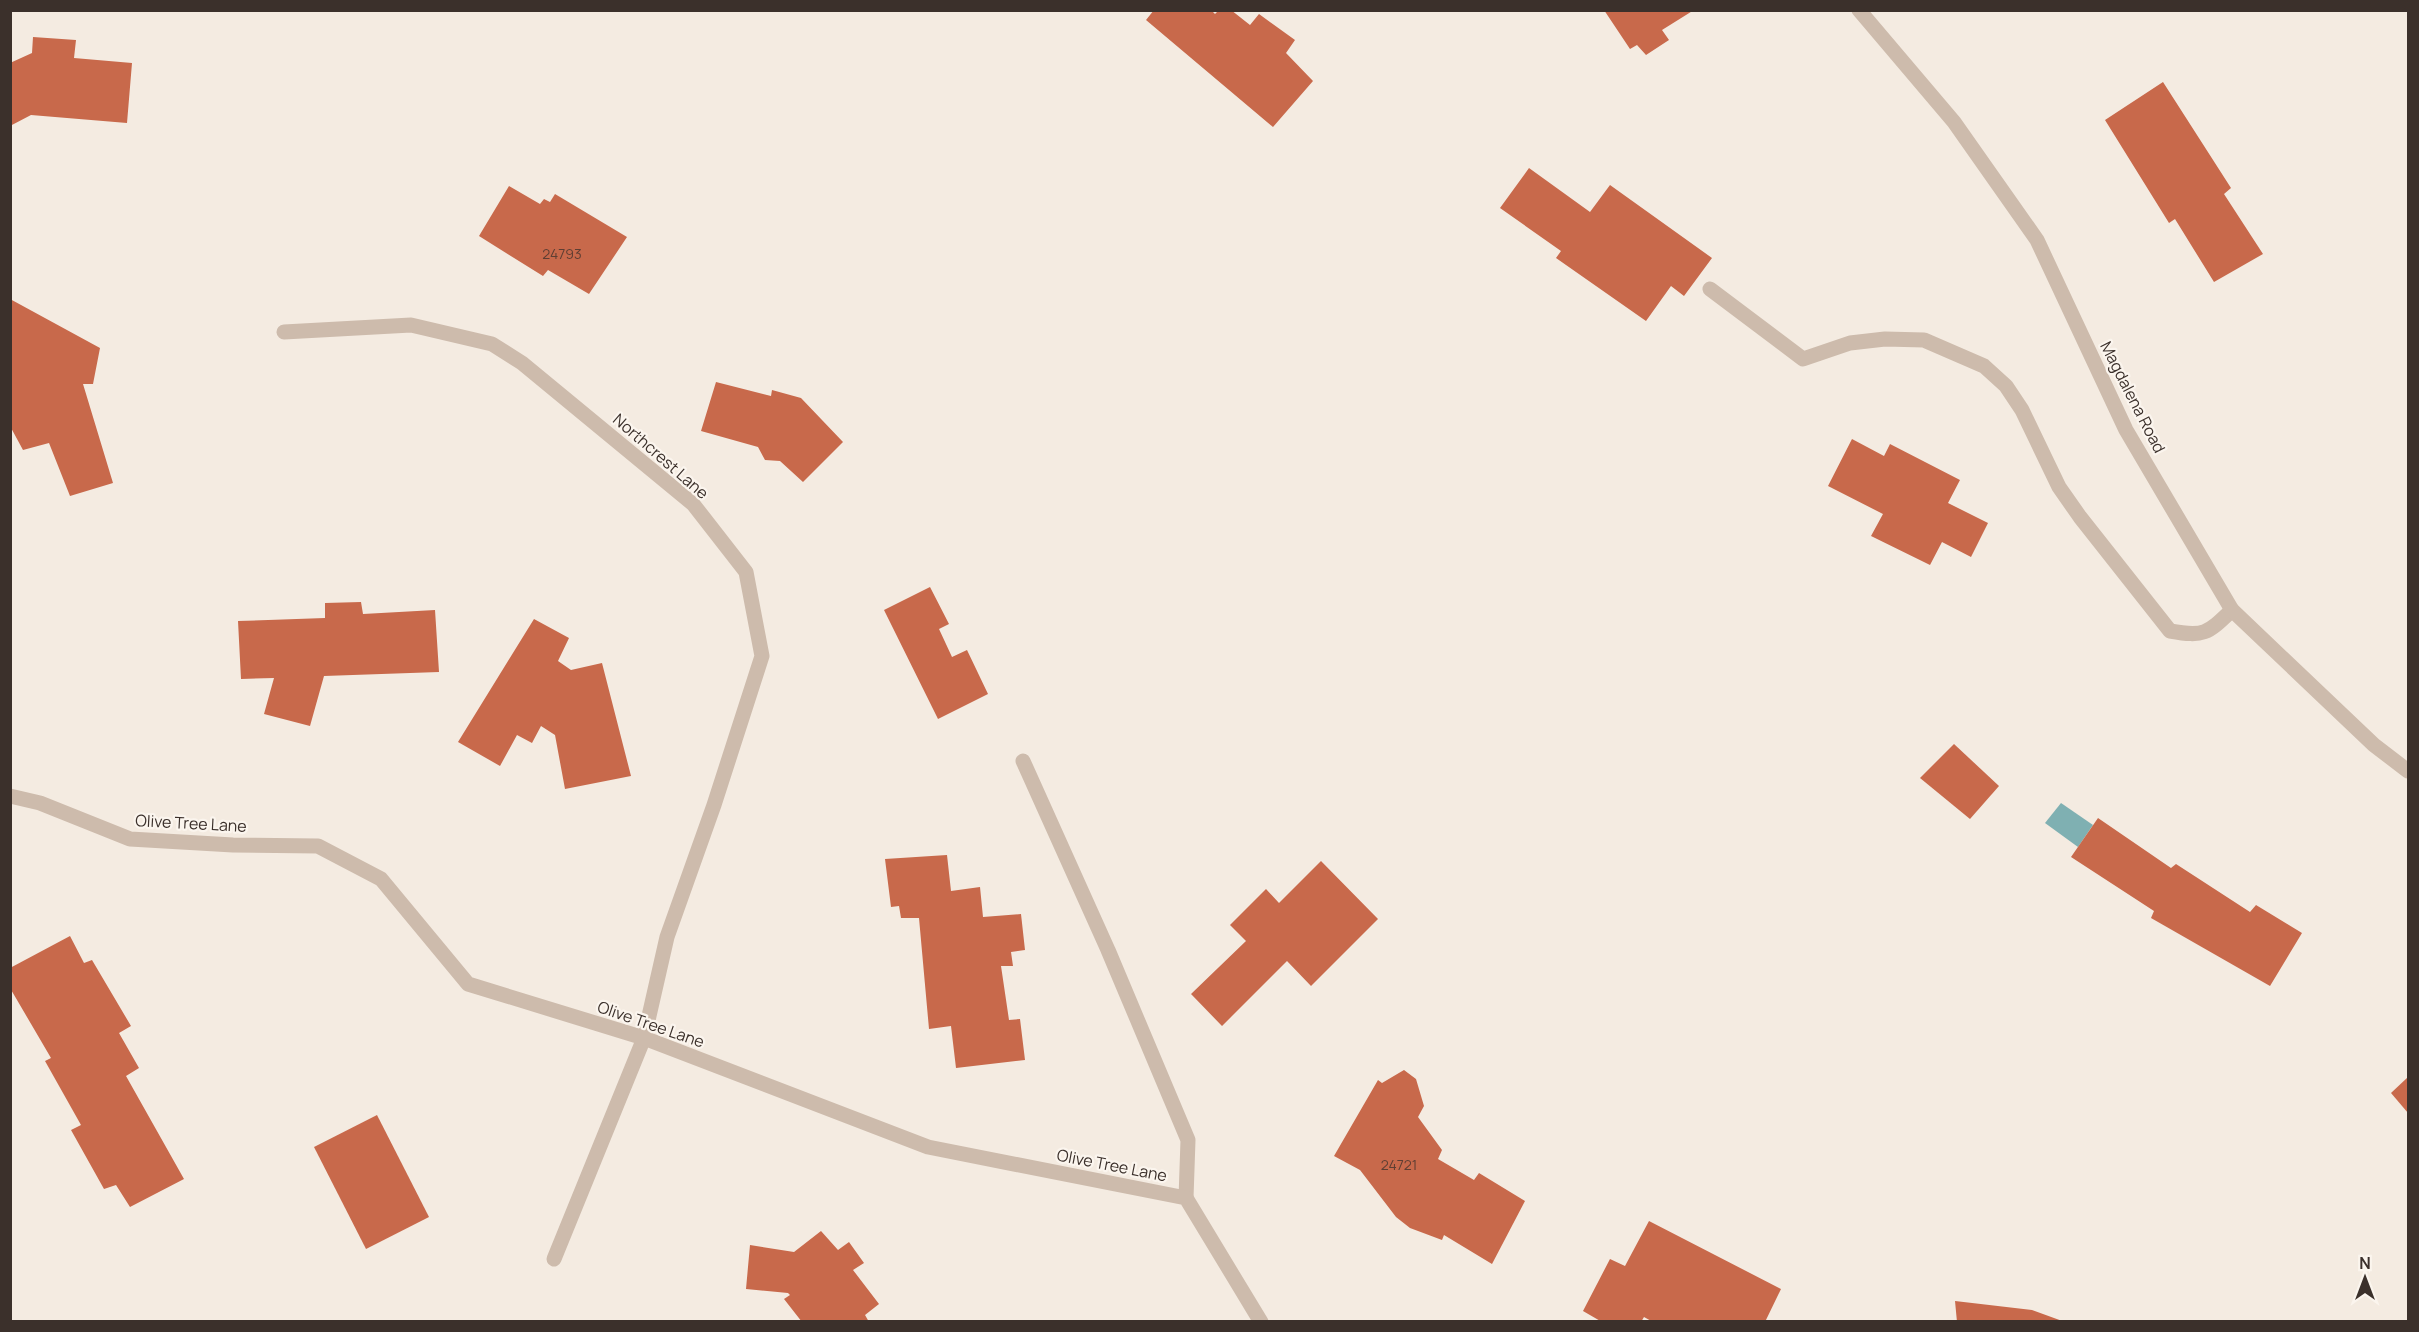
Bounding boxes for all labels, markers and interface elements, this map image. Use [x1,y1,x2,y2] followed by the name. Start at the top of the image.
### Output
[542,244,582,263] house number: 24793
[2095,337,2171,457] street label: Magdalena Road
[609,408,713,504] street label: Northcrest Lane
[135,809,247,837] street label: Olive Tree Lane
[595,995,707,1053] street label: Olive Tree Lane
[1055,1144,1169,1186] street label: Olive Tree Lane
[1381,1155,1417,1174] house number: 24721
[2335,1248,2395,1308] north arrow
[2359,1252,2371,1274] text: N

